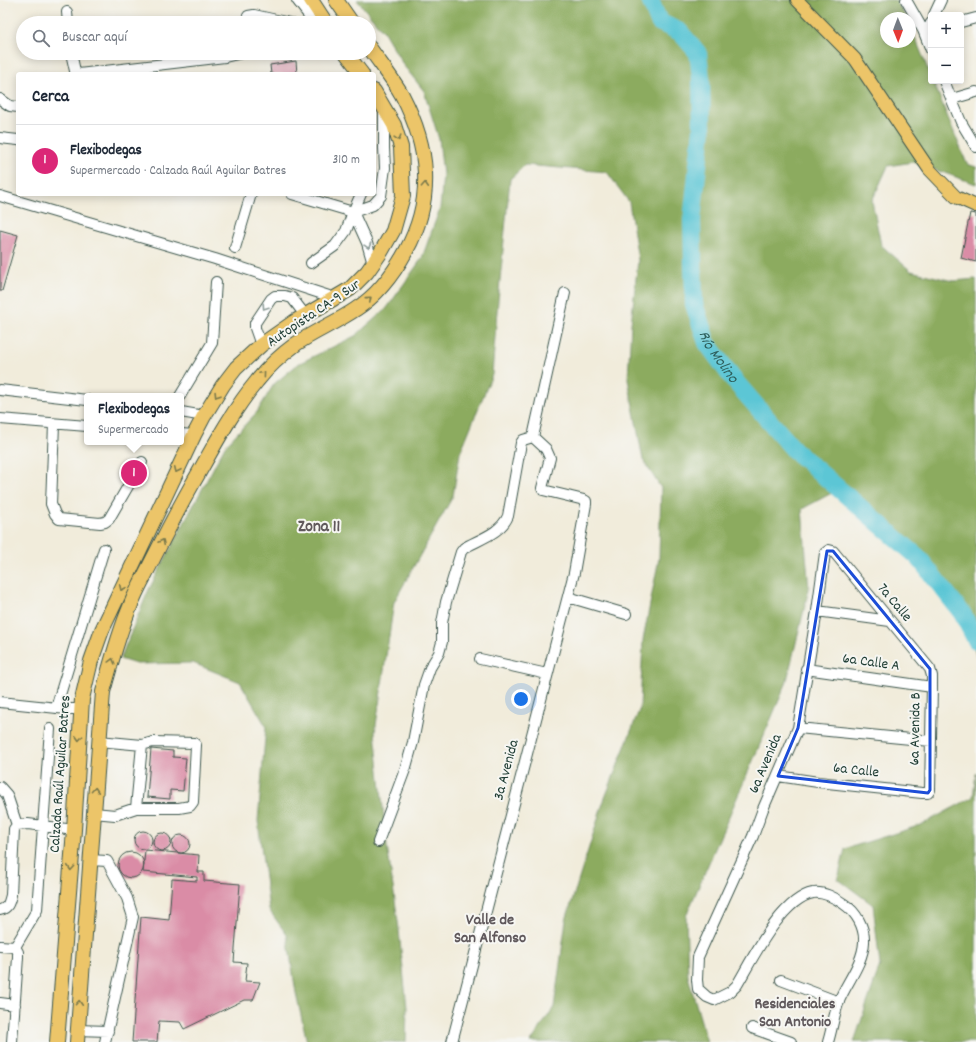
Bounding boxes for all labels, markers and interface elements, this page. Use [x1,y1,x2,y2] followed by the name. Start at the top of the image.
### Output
[880,12,916,48] north arrow
[928,12,964,84] map controls
[928,12,964,48] button: +
[16,16,376,60] search box
[30,27,52,49] icon: search
[62,27,127,49] text: Buscar aquí
[928,48,964,84] button: −
[32,86,69,110] text: Cerca
[393,134,402,141] one-way arrow
[70,140,142,162] text: Flexibodegas
[44,151,46,170] text: 1
[332,151,360,170] text: 310 m
[70,162,286,181] text: Supermercado · Calzada Raúl Aguilar Batres
[420,182,429,189] one-way arrow
[363,243,372,250] one-way arrow
[263,274,365,353] street label: Autopista CA-9 Sur
[364,296,371,303] one-way arrow
[263,302,270,309] one-way arrow
[692,328,744,389] water label: Río Molino
[259,371,266,378] one-way arrow
[214,391,222,398] one-way arrow
[84,393,184,445] popup
[98,399,170,421] text: Flexibodegas
[98,421,169,440] text: Supermercado
[121,458,147,488] pin: 1
[174,466,182,474] one-way arrow
[298,516,340,540] district label: Zona 11
[157,538,165,546] one-way arrow
[871,579,917,627] street label: 7a Calle
[119,584,127,591] one-way arrow
[841,648,901,678] street label: 6a Calle A
[107,658,115,664] one-way arrow
[511,689,531,709] your location
[904,692,928,766] street label: 6a Avenida B
[45,695,77,853] street label: Calzada Raúl Aguilar Batres
[744,730,789,797] street label: 6a Avenida
[75,735,84,741] one-way arrow
[488,736,526,803] street label: 3a Avenida
[832,758,880,784] street label: 6a Calle
[91,787,100,793] one-way arrow
[66,865,75,871] one-way arrow
[454,909,526,950] district label: Valle de San Alfonso
[755,993,836,1034] district label: Residenciales San Antonio
[75,1000,84,1006] one-way arrow

